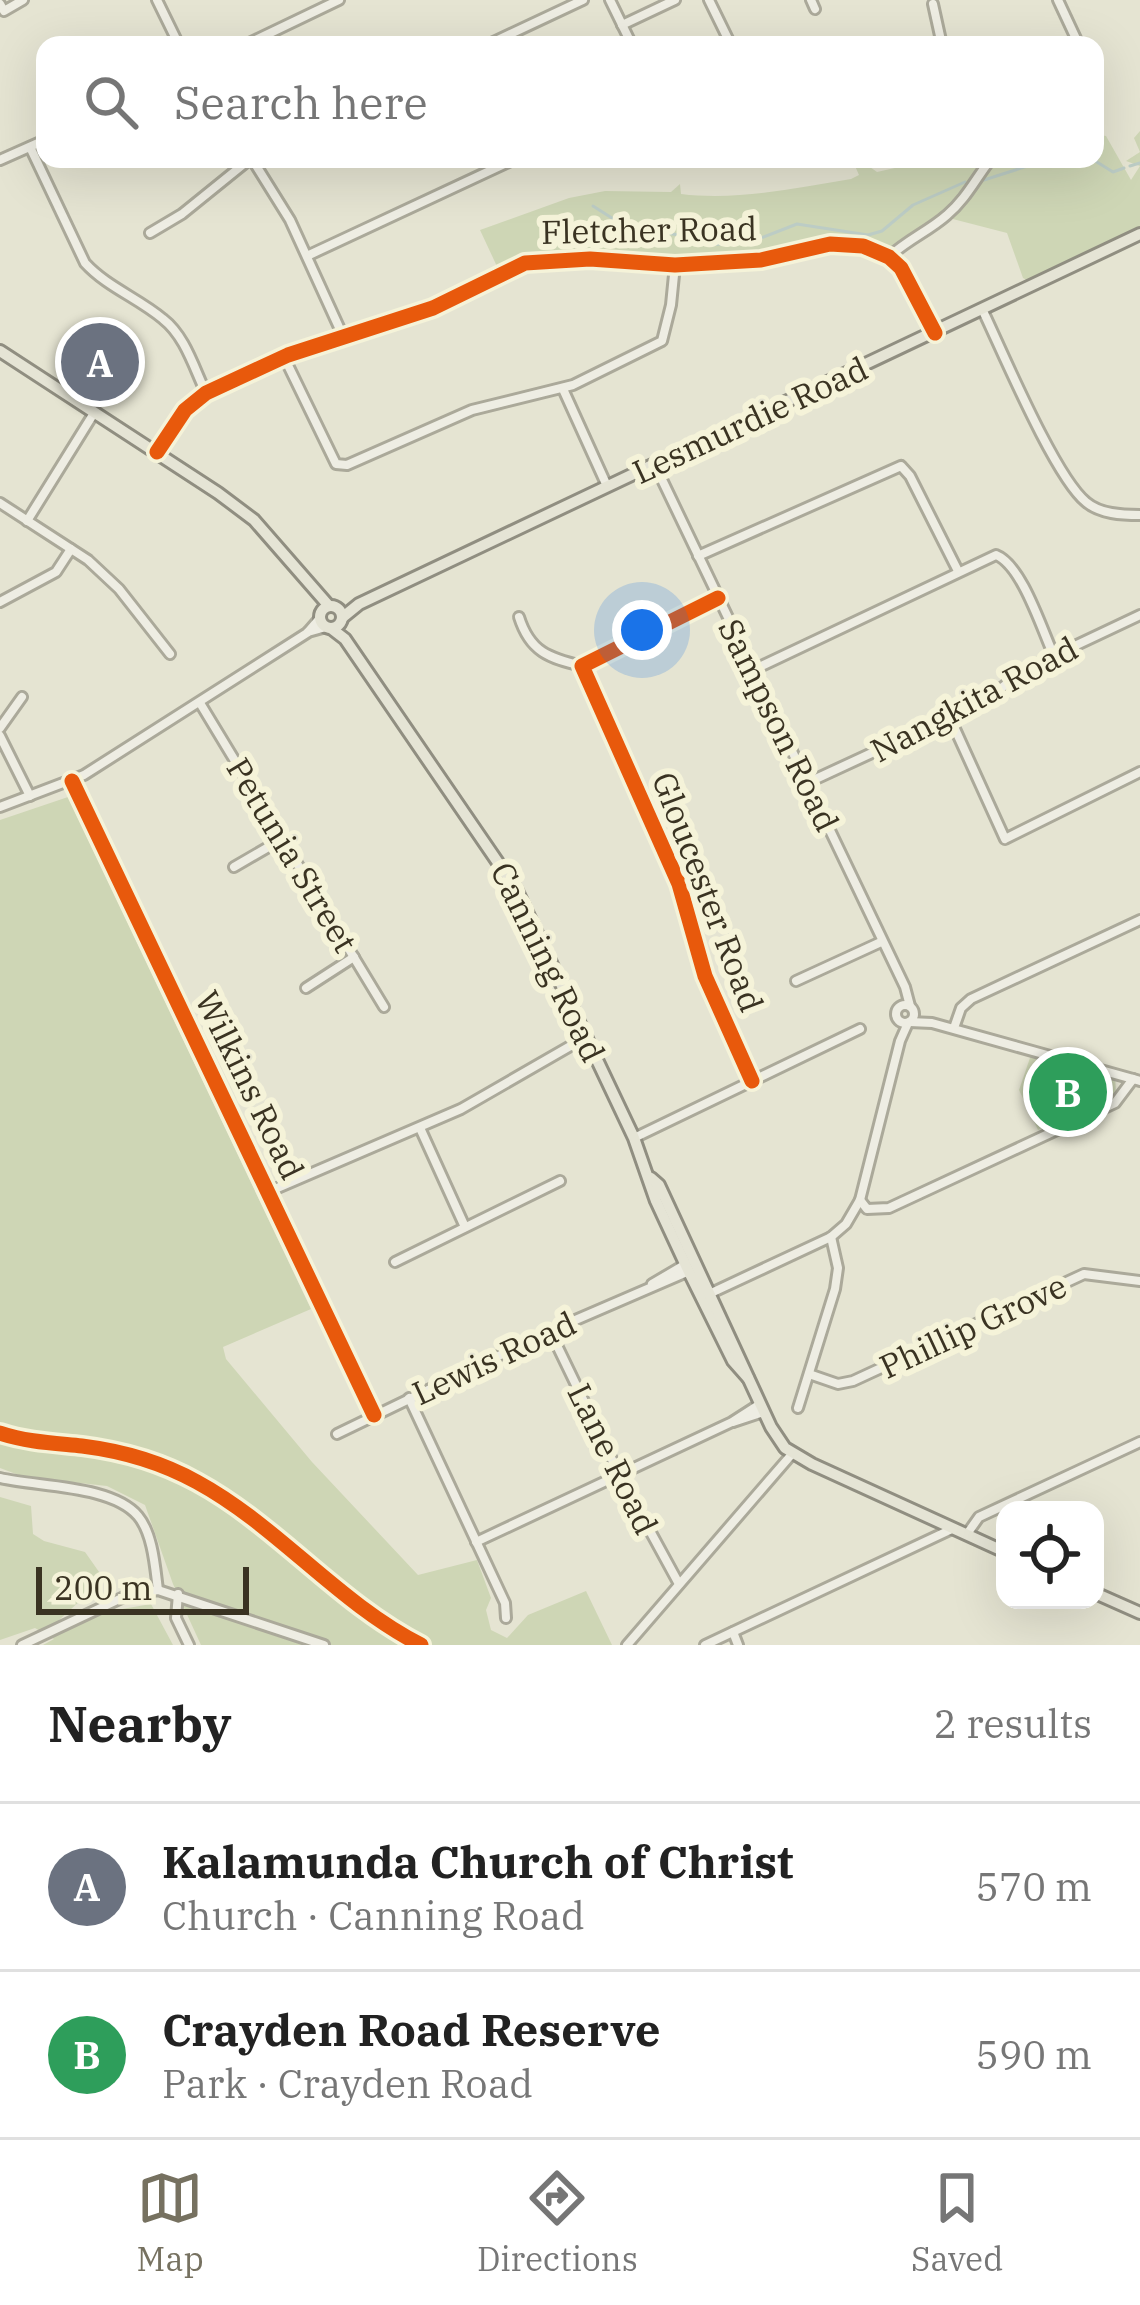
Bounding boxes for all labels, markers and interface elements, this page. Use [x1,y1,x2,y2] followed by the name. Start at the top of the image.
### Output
[36,36,1104,168] search box
[78,69,144,135] icon: search
[174,73,428,131] text: Search here
[541,206,757,253] street label: Fletcher Road
[61,317,139,407] pin: A
[625,346,874,493] street label: Lesmurdie Road
[612,600,672,660] your location
[709,611,849,838] street label: Sampson Road
[863,626,1085,771] street label: Nangkita Road
[217,750,367,960] street label: Petunia Street
[643,766,774,1018] street label: Gloucester Road
[482,855,615,1069] street label: Canning Road
[186,983,315,1186] street label: Wilkins Road
[1029,1047,1107,1137] pin: B
[872,1264,1073,1388] street label: Phillip Grove
[405,1301,583,1414] street label: Lewis Road
[558,1376,668,1541] street label: Lane Road
[996,1501,1104,1609] map controls
[996,1501,1104,1609] button: locate
[36,1561,249,1614] scale bar
[54,1566,153,1609] text: 200 m
[48,1690,232,1756] text: Nearby
[934,1698,1092,1749] text: 2 results
[162,1832,794,1890] text: Kalamunda Church of Christ
[73,1861,101,1912] text: A
[976,1861,1092,1912] text: 570 m
[162,1890,585,1941] text: Church · Canning Road
[162,2000,660,2058] text: Crayden Road Reserve
[73,2029,101,2080] text: B
[976,2029,1092,2080] text: 590 m
[162,2058,533,2109] text: Park · Crayden Road
[137,2165,204,2280] tab: Map
[477,2165,638,2280] tab: Directions
[911,2165,1003,2280] tab: Saved

